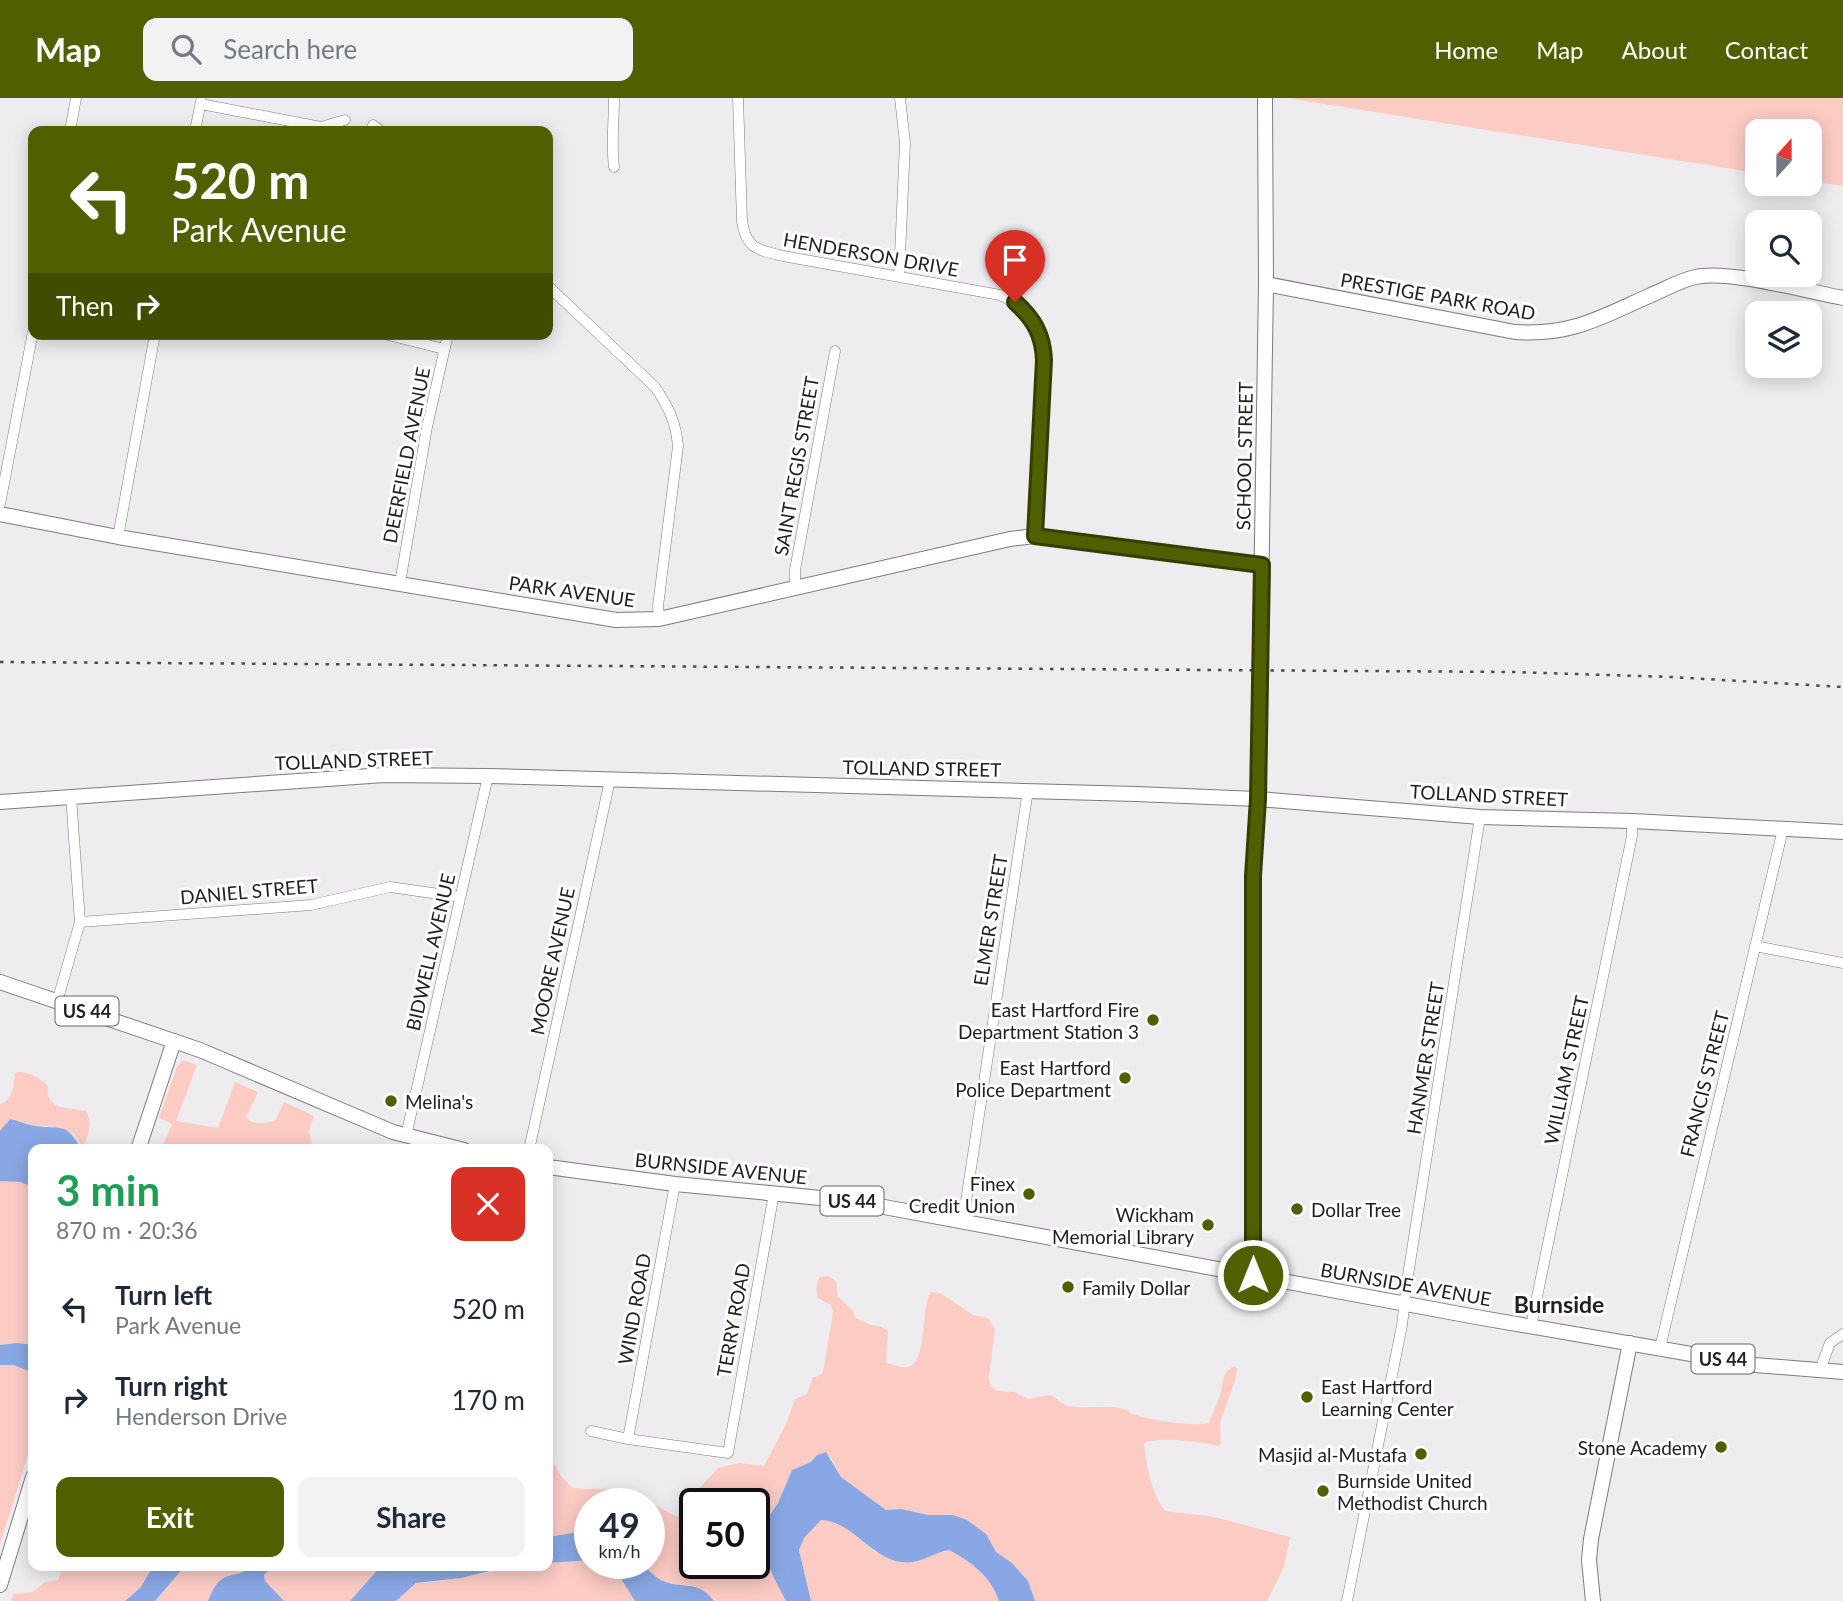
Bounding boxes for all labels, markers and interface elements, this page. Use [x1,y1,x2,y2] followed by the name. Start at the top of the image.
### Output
[143,18,633,81] search box
[35,29,101,69] text: Map
[167,30,205,68] icon: search
[223,33,357,65] text: Search here
[1434,35,1498,64] text: Home
[1536,35,1584,64] text: Map
[1622,35,1687,64] text: About
[1725,35,1808,64] text: Contact
[1745,119,1822,196] north arrow
[1745,119,1822,378] map controls
[171,151,309,209] text: 520 m
[56,154,147,245] icon: left
[171,210,347,249] text: Park Avenue
[1745,210,1822,287] button: search
[781,227,961,281] street label: HENDERSON DRIVE
[985,230,1045,302] pin
[996,241,1034,279] icon: arrive
[1339,268,1537,324] street label: PRESTIGE PARK ROAD
[128,287,166,325] icon: right
[56,290,114,322] text: Then
[1745,301,1822,378] button: layers
[378,365,434,545] street label: DEERFIELD AVENUE
[769,374,823,558] street label: SAINT REGIS STREET
[1231,382,1257,530] street label: SCHOOL STREET
[507,571,637,611] street label: PARK AVENUE
[274,746,434,774] street label: TOLLAND STREET
[842,755,1002,781] street label: TOLLAND STREET
[1409,779,1569,811] street label: TOLLAND STREET
[968,853,1012,987] street label: ELMER STREET
[401,871,459,1033] street label: BIDWELL AVENUE
[179,874,319,908] street label: DANIEL STREET
[525,885,579,1037] street label: MOORE AVENUE
[1402,980,1448,1136] street label: HANMER STREET
[1539,993,1593,1147] street label: WILLIAM STREET
[56,996,119,1026] road number: US 44
[958,998,1139,1043] place label: East Hartford Fire Department Station 3
[1675,1009,1733,1159] street label: FRANCIS STREET
[1145,1012,1161,1028] marker: East Hartford Fire Department Station 3
[955,1056,1111,1101] place label: East Hartford Police Department
[1117,1070,1133,1086] marker: East Hartford Police Department
[405,1090,473,1113] place label: Melina's
[383,1093,399,1109] marker: Melina's
[634,1148,808,1188] street label: BURNSIDE AVENUE
[56,1165,160,1215] text: 3 min
[451,1167,525,1241] button: close
[909,1172,1016,1217] place label: Finex Credit Union
[820,1186,884,1216] road number: US 44
[1021,1186,1037,1202] marker: Finex Credit Union
[1311,1198,1401,1221] place label: Dollar Tree
[1289,1201,1305,1217] marker: Dollar Tree
[1052,1203,1194,1248] place label: Wickham Memorial Library
[56,1216,198,1244] text: 870 m · 20:36
[1200,1217,1216,1233] marker: Wickham Memorial Library
[1216,1238,1290,1312] position arrow
[613,1251,655,1367] street label: WIND ROAD
[1319,1258,1493,1310] street label: BURNSIDE AVENUE
[712,1261,754,1379] street label: TERRY ROAD
[1082,1276,1190,1299] place label: Family Dollar
[115,1279,212,1311] text: Turn left
[1060,1279,1076,1295] marker: Family Dollar
[56,1290,94,1328] icon: left
[1514,1290,1604,1318] district label: Burnside
[452,1293,525,1325] text: 520 m
[115,1311,241,1339] text: Park Avenue
[1692,1344,1754,1374] road number: US 44
[115,1370,228,1402] text: Turn right
[1321,1375,1454,1420] place label: East Hartford Learning Center
[56,1381,94,1419] icon: right
[452,1384,525,1416] text: 170 m
[1299,1389,1315,1405] marker: East Hartford Learning Center
[115,1402,287,1430] text: Henderson Drive
[1578,1436,1707,1459] place label: Stone Academy
[1713,1439,1729,1455] marker: Stone Academy
[1258,1443,1407,1466] place label: Masjid al-Mustafa
[1413,1446,1429,1462] marker: Masjid al-Mustafa
[1337,1469,1488,1514] place label: Burnside United Methodist Church
[56,1477,284,1557] button: Exit
[298,1477,525,1557] button: Share
[1315,1483,1331,1499] marker: Burnside United Methodist Church
[679,1488,770,1579] speed limit sign: 50
[599,1503,640,1545] text: 49
[598,1540,641,1562] text: km/h

